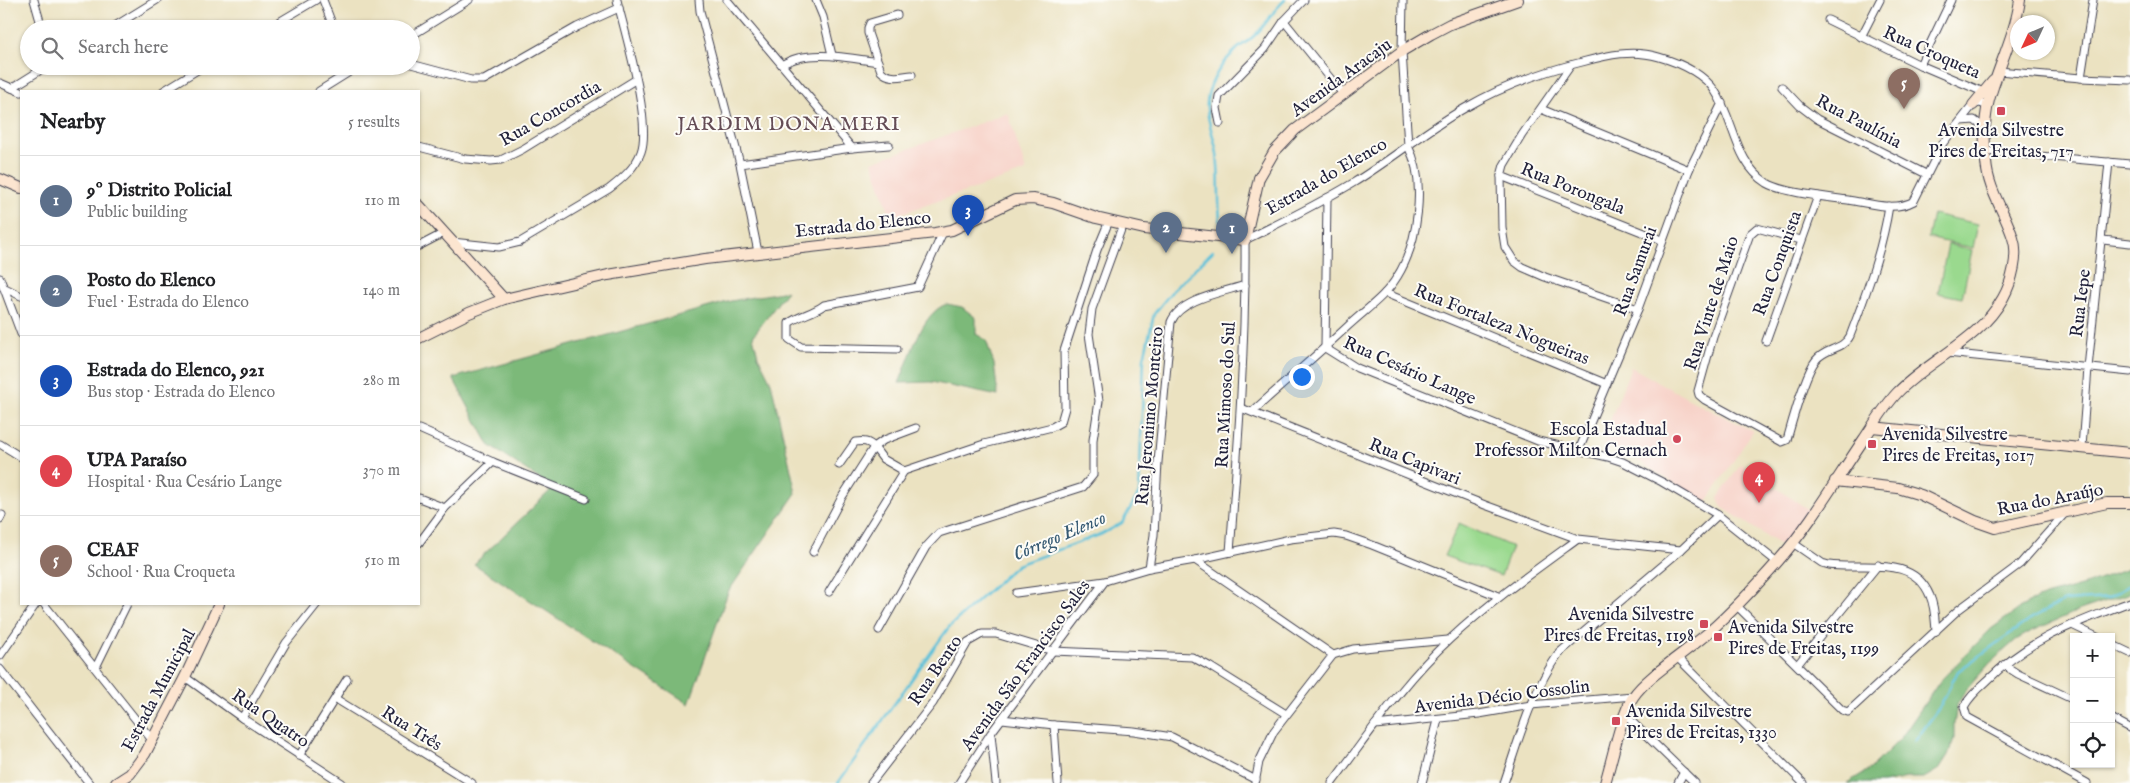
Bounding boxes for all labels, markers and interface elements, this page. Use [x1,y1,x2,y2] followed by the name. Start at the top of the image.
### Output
[2010,15,2055,60] north arrow
[20,20,420,75] search box
[1879,22,1984,85] street label: Rua Croqueta
[38,34,66,62] icon: search
[1286,34,1397,123] street label: Avenida Aracaju
[78,36,169,60] text: Search here
[1888,68,1920,109] pin: 5
[496,76,606,152] street label: Rua Concordia
[1811,90,1905,155] street label: Rua Paulínia
[1995,105,2007,117] marker: Avenida Silvestre Pires de Freitas, 717
[40,109,105,136] text: Nearby
[675,112,901,137] district label: JARDIM DONA MERI
[348,113,400,133] text: 5 results
[1928,120,2074,164] place label: Avenida Silvestre Pires de Freitas, 717
[1262,133,1392,221] street label: Estrada do Elenco
[1517,158,1628,221] street label: Rua Porongala
[87,179,232,203] text: 9º Distrito Policial
[53,191,59,211] text: 1
[364,191,400,211] text: 110 m
[952,195,984,236] pin: 3
[87,203,187,223] text: Public building
[794,207,933,244] street label: Estrada do Elenco
[1749,208,1808,319] street label: Rua Conquista
[1150,212,1182,253] pin: 2
[1216,213,1248,254] pin: 1
[1610,223,1663,320] street label: Rua Samurai
[1680,233,1745,374] street label: Rua Vinte de Maio
[2066,268,2097,339] street label: Rua Iepe
[87,269,215,293] text: Posto do Elenco
[1410,280,1592,371] street label: Rua Fortaleza Nogueiras
[52,281,60,301] text: 2
[362,281,400,301] text: 140 m
[87,293,249,313] text: Fuel · Estrada do Elenco
[1211,321,1242,469] street label: Rua Mimoso do Sul
[1131,325,1170,507] street label: Rua Jeronimo Monteiro
[1339,332,1479,411] street label: Rua Cesário Lange
[87,359,265,383] text: Estrada do Elenco, 921
[1289,364,1315,390] your location
[53,371,59,391] text: 3
[363,371,400,391] text: 280 m
[87,383,275,403] text: Bus stop · Estrada do Elenco
[1474,419,1667,463] place label: Escola Estadual Professor Milton Cernach
[1881,424,2034,468] place label: Avenida Silvestre Pires de Freitas, 1017
[1671,433,1683,445] marker: Escola Estadual Professor Milton Cernach
[1365,434,1464,491] street label: Rua Capivari
[1866,438,1878,450] marker: Avenida Silvestre Pires de Freitas, 1017
[87,449,187,473] text: UPA Paraíso
[52,461,60,481] text: 4
[363,461,400,481] text: 370 m
[1743,462,1775,503] pin: 4
[87,473,282,493] text: Hospital · Rua Cesário Lange
[1995,479,2106,522] street label: Rua do Araújo
[1010,506,1110,567] water label: Córrego Elenco
[87,539,139,563] text: CEAF
[53,551,59,571] text: 5
[365,551,400,571] text: 510 m
[87,563,235,583] text: School · Rua Croqueta
[956,576,1096,757] street label: Avenida São Francisco Sales
[1544,604,1694,648] place label: Avenida Silvestre Pires de Freitas, 1198
[1727,617,1879,661] place label: Avenida Silvestre Pires de Freitas, 1199
[1698,618,1710,630] marker: Avenida Silvestre Pires de Freitas, 1198
[117,625,201,756] street label: Estrada Municipal
[904,631,968,711] street label: Rua Bento
[1712,631,1724,643] marker: Avenida Silvestre Pires de Freitas, 1199
[2070,633,2115,768] map controls
[2070,633,2115,678] button: +
[1412,675,1592,720] street label: Avenida Décio Cossolin
[2070,678,2115,723] button: −
[227,685,314,754] street label: Rua Quatro
[1625,701,1777,745] place label: Avenida Silvestre Pires de Freitas, 1330
[376,702,446,757] street label: Rua Três
[1610,715,1622,727] marker: Avenida Silvestre Pires de Freitas, 1330
[2070,723,2115,768] button: locate

